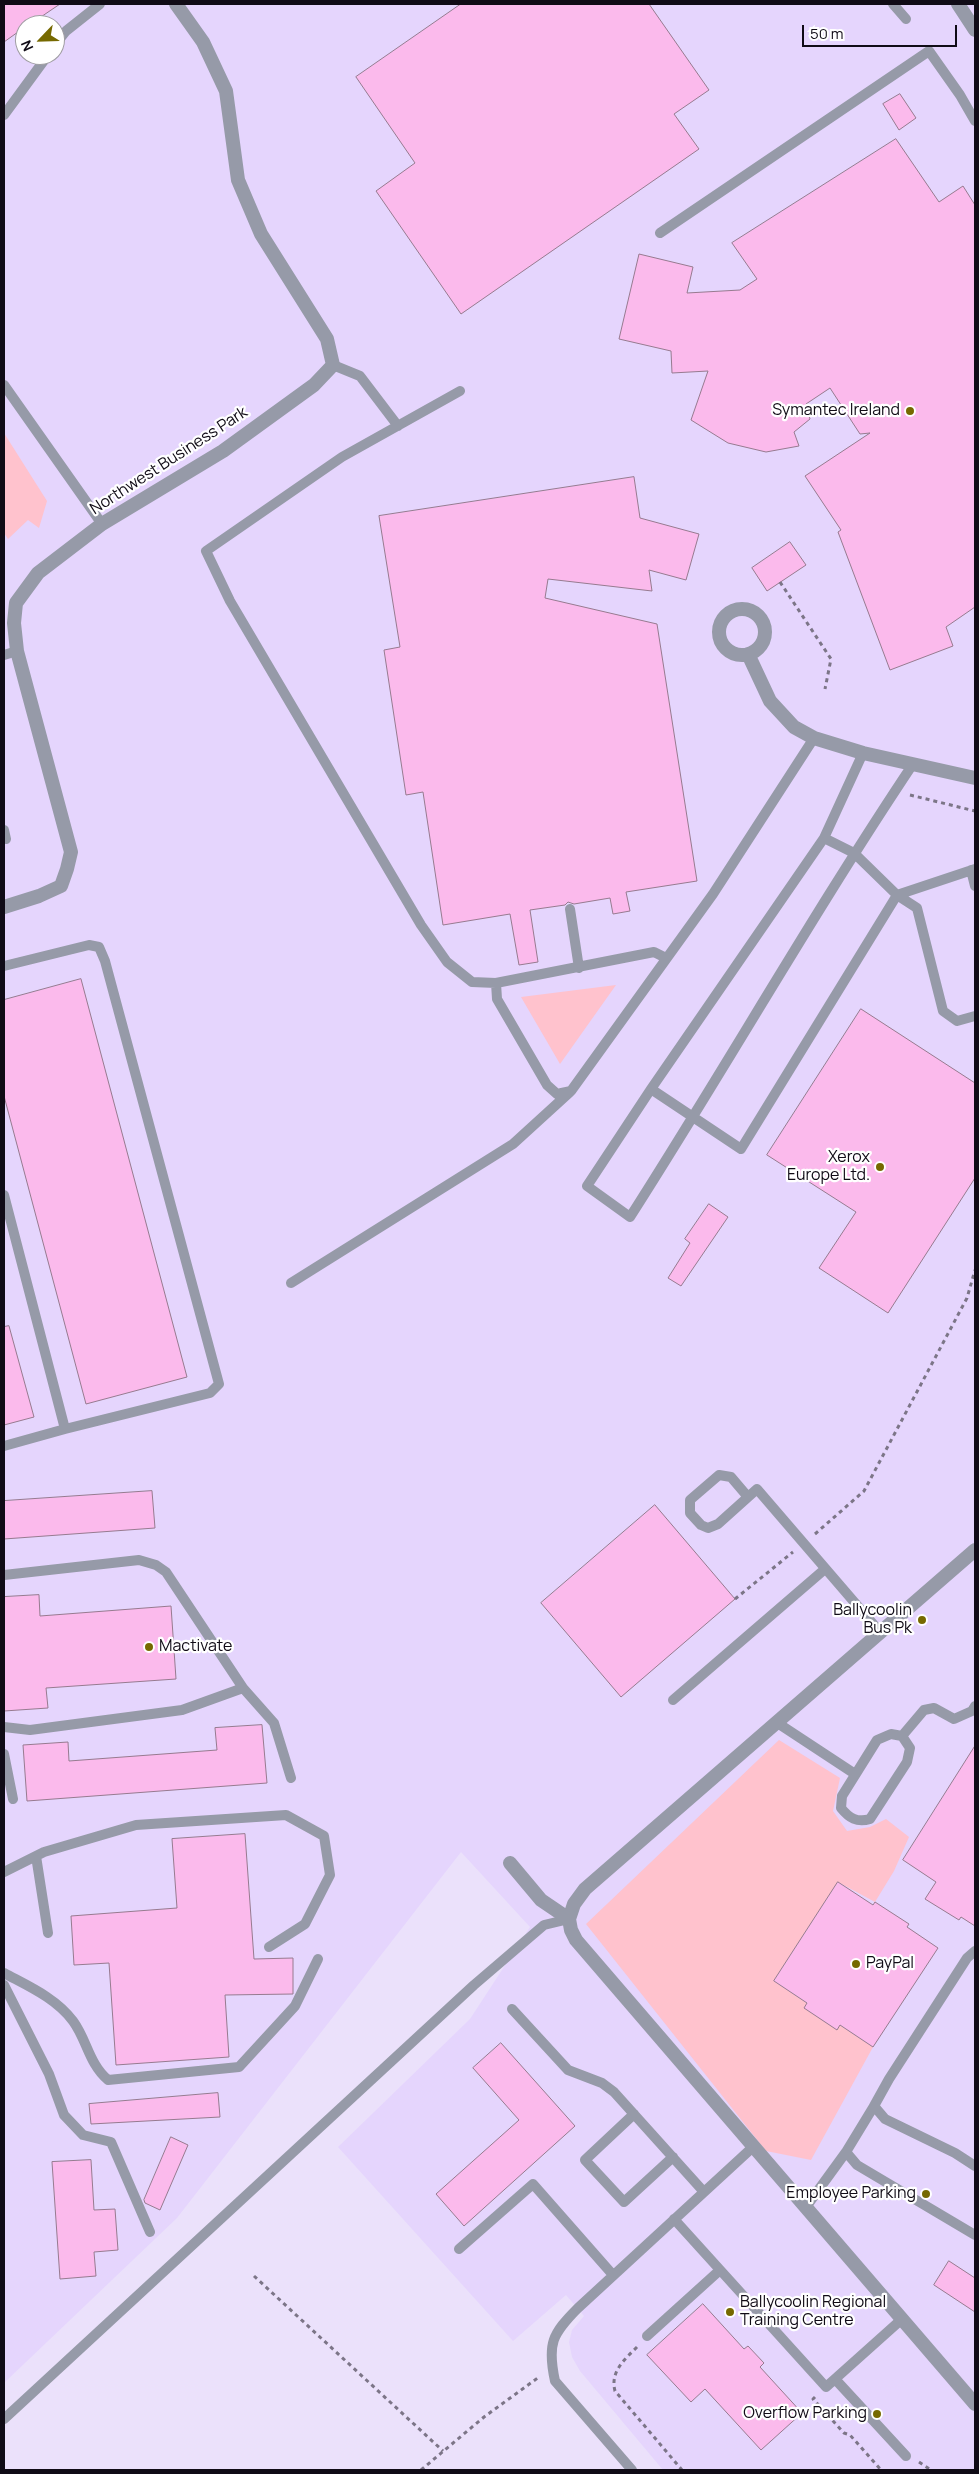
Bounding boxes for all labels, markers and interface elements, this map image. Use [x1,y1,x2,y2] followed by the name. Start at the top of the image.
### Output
[15,15,65,65] north arrow
[804,15,959,47] scale bar
[810,23,844,44] text: 50 m
[16,37,37,54] text: N
[772,401,900,421] place label: Symantec Ireland
[87,403,251,519] street label: Northwest Business Park
[904,405,916,417] marker: Symantec Ireland
[787,1148,870,1186] place label: Xerox Europe Ltd.
[874,1161,886,1173] marker: Xerox Europe Ltd.
[833,1601,912,1639] place label: Ballycoolin Bus Pk
[916,1614,928,1626] marker: Ballycoolin Bus Pk
[159,1637,232,1657] place label: Mactivate
[143,1641,155,1653] marker: Mactivate
[866,1954,914,1974] place label: PayPal
[850,1958,862,1970] marker: PayPal
[786,2184,916,2204] place label: Employee Parking
[920,2188,932,2200] marker: Employee Parking
[740,2293,886,2331] place label: Ballycoolin Regional Training Centre
[724,2306,736,2318] marker: Ballycoolin Regional Training Centre
[743,2404,867,2424] place label: Overflow Parking
[871,2408,883,2420] marker: Overflow Parking

